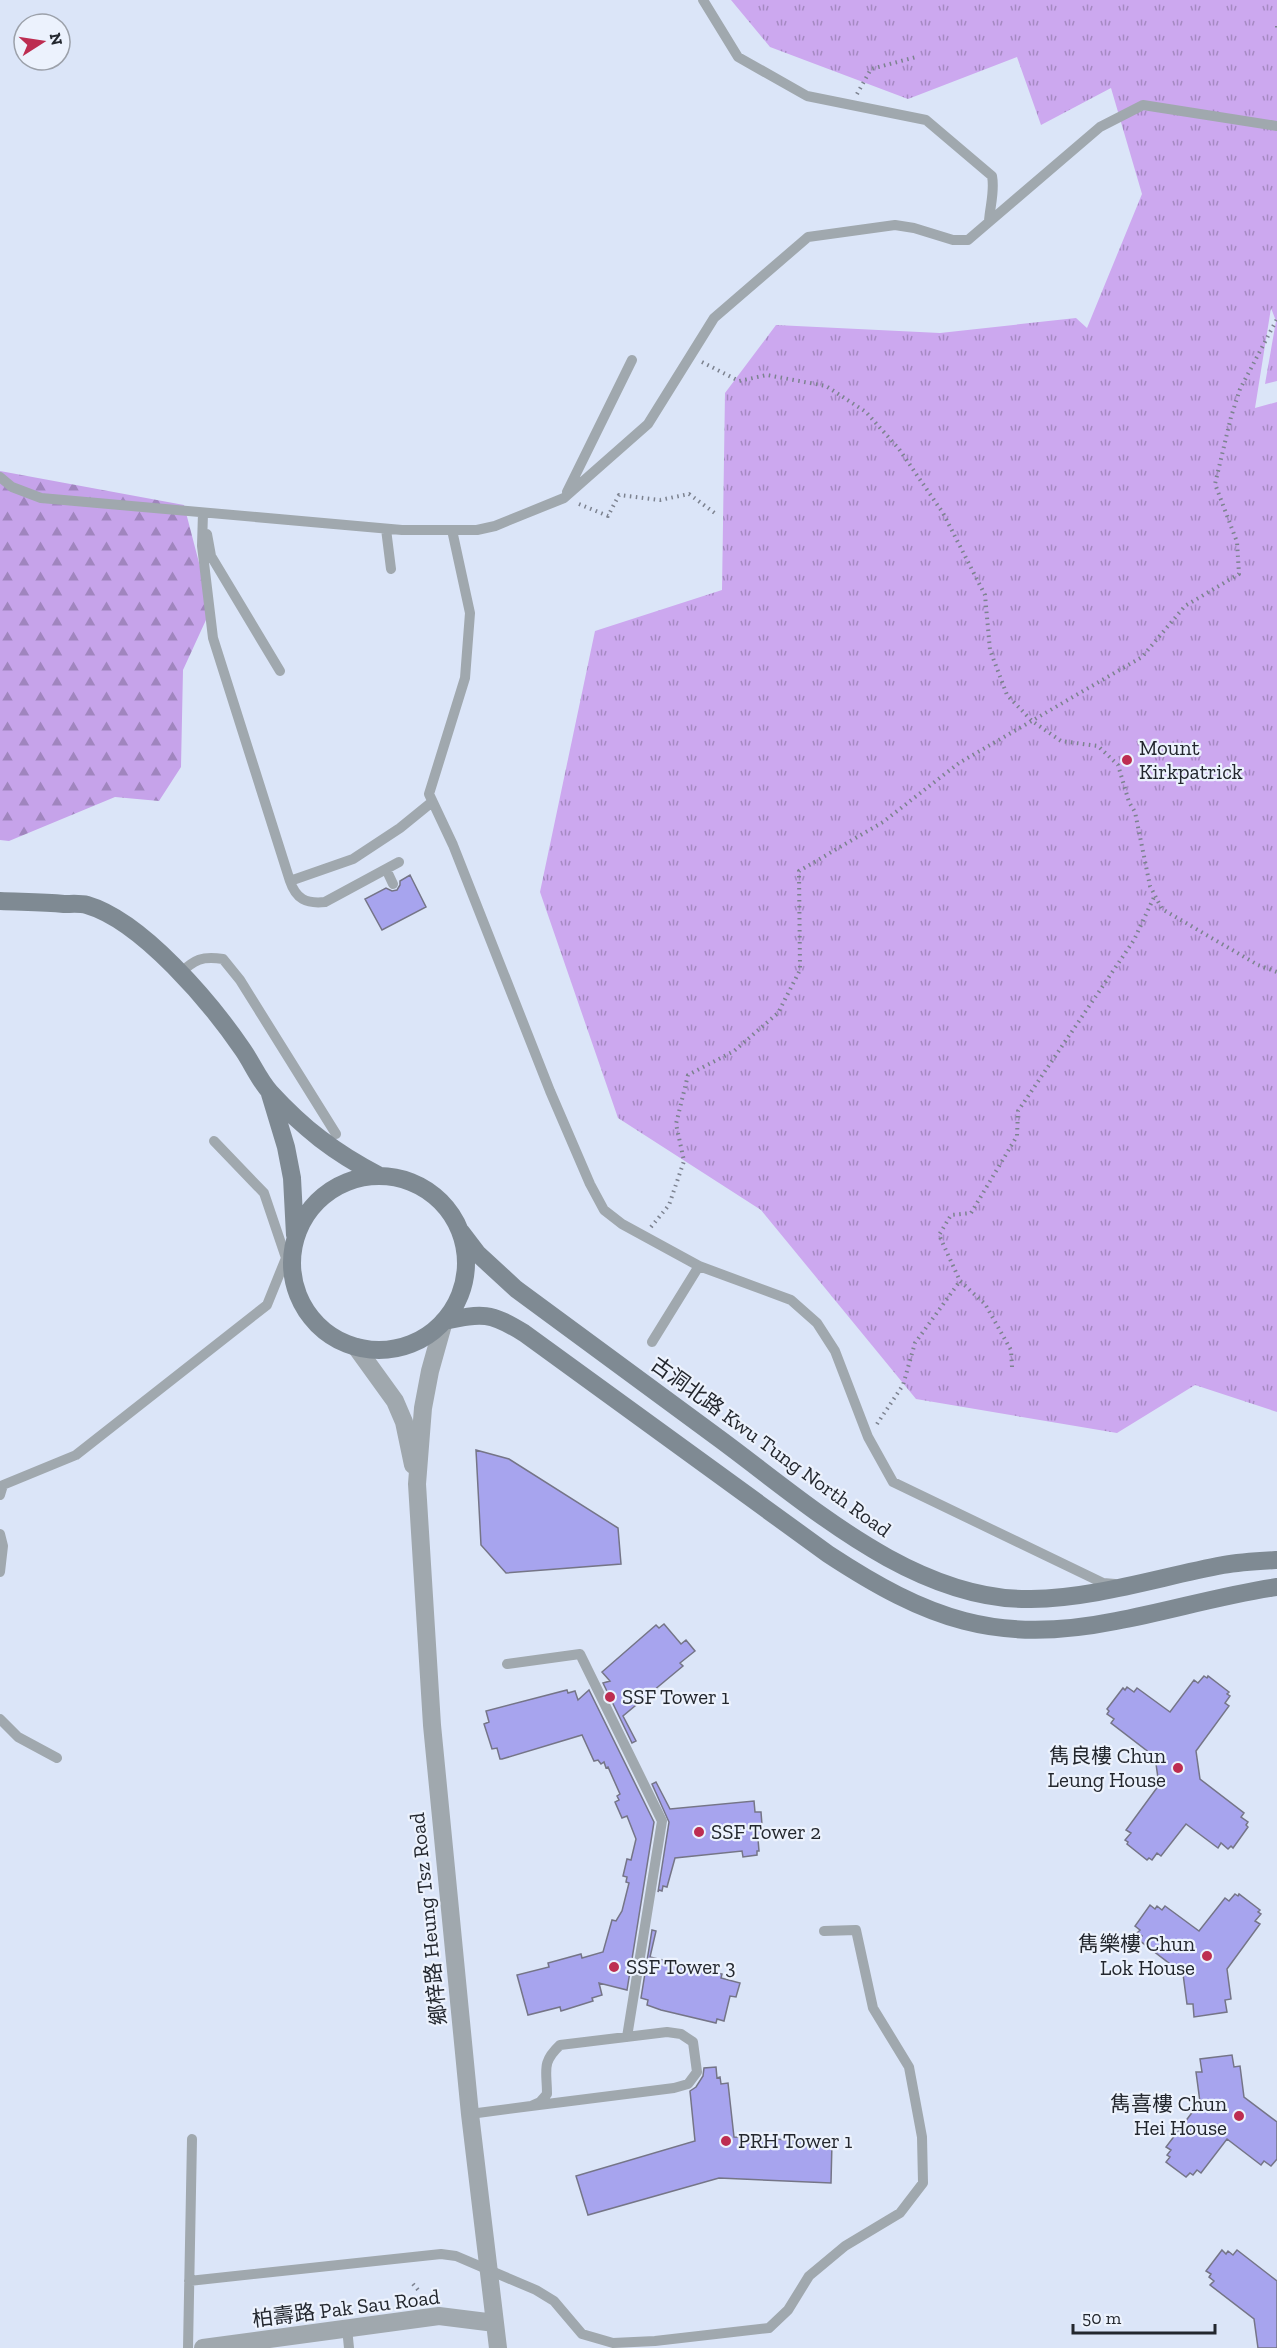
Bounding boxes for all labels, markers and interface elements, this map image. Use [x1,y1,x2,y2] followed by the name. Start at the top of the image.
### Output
[12,12,72,72] north arrow
[46,31,67,47] text: N
[1139,735,1243,784] place label: Mount Kirkpatrick
[1120,753,1134,767] marker: Mount Kirkpatrick
[646,1351,897,1542] street label: 古洞北路 Kwu Tung North Road
[622,1684,729,1709] place label: SSF Tower 1
[603,1690,617,1704] marker: SSF Tower 1
[1048,1743,1166,1792] place label: 雋良樓 Chun Leung House
[1171,1761,1185,1775] marker: 雋良樓 Chun Leung House
[404,1811,451,2027] street label: 鄉梓路 Heung Tsz Road
[711,1819,821,1844] place label: SSF Tower 2
[692,1825,706,1839] marker: SSF Tower 2
[1078,1931,1195,1980] place label: 雋樂樓 Chun Lok House
[1200,1949,1214,1963] marker: 雋樂樓 Chun Lok House
[626,1954,736,1979] place label: SSF Tower 3
[607,1960,621,1974] marker: SSF Tower 3
[1110,2091,1227,2140] place label: 雋喜樓 Chun Hei House
[1232,2109,1246,2123] marker: 雋喜樓 Chun Hei House
[738,2128,852,2153] place label: PRH Tower 1
[719,2134,733,2148] marker: PRH Tower 1
[251,2284,442,2331] street label: 柏壽路 Pak Sau Road
[1073,2297,1216,2335] scale bar
[1082,2307,1122,2329] text: 50 m

